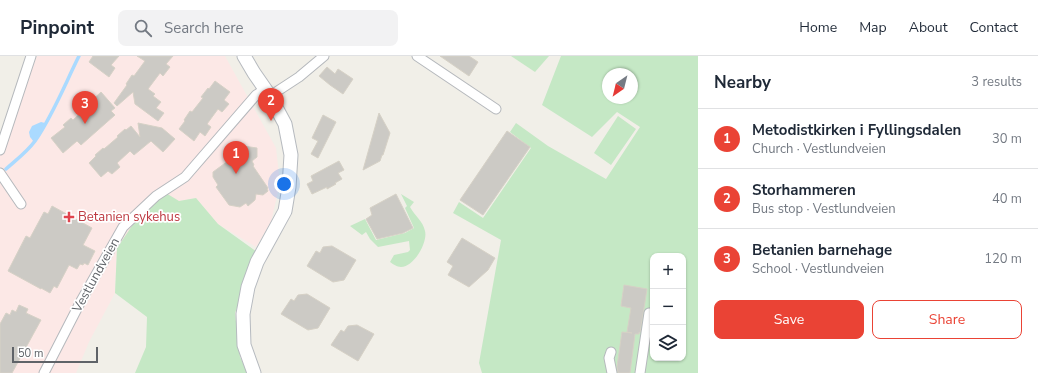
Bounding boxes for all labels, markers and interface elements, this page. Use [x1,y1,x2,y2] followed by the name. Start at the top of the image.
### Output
[118,10,398,46] search box
[20,15,94,41] text: Pinpoint
[132,17,154,39] icon: search
[164,18,243,38] text: Search here
[799,18,837,37] text: Home
[859,18,887,37] text: Map
[909,18,948,37] text: About
[970,18,1018,37] text: Contact
[602,68,638,104] north arrow
[714,71,771,94] text: Nearby
[971,73,1022,91] text: 3 results
[258,88,284,121] pin: 2
[72,91,98,124] pin: 3
[752,120,961,140] text: Metodistkirken i Fyllingsdalen
[723,130,731,148] text: 1
[992,130,1022,148] text: 30 m
[752,140,886,158] text: Church · Vestlundveien
[223,141,249,174] pin: 1
[274,174,294,194] your location
[752,180,856,200] text: Storhammeren
[723,190,731,208] text: 2
[992,190,1022,208] text: 40 m
[752,200,896,218] text: Bus stop · Vestlundveien
[78,208,180,226] place label: Betanien sykehus
[63,211,75,223] marker: Betanien sykehus
[68,234,124,316] street label: Vestlundveien
[752,240,892,260] text: Betanien barnehage
[723,250,731,268] text: 3
[984,250,1022,268] text: 120 m
[650,253,686,361] map controls
[650,253,686,289] button: +
[752,260,884,278] text: School · Vestlundveien
[650,289,686,325] button: −
[714,300,864,339] button: Save
[872,300,1022,339] button: Share
[650,325,686,361] button: layers
[12,345,98,364] scale bar
[18,346,43,361] text: 50 m

